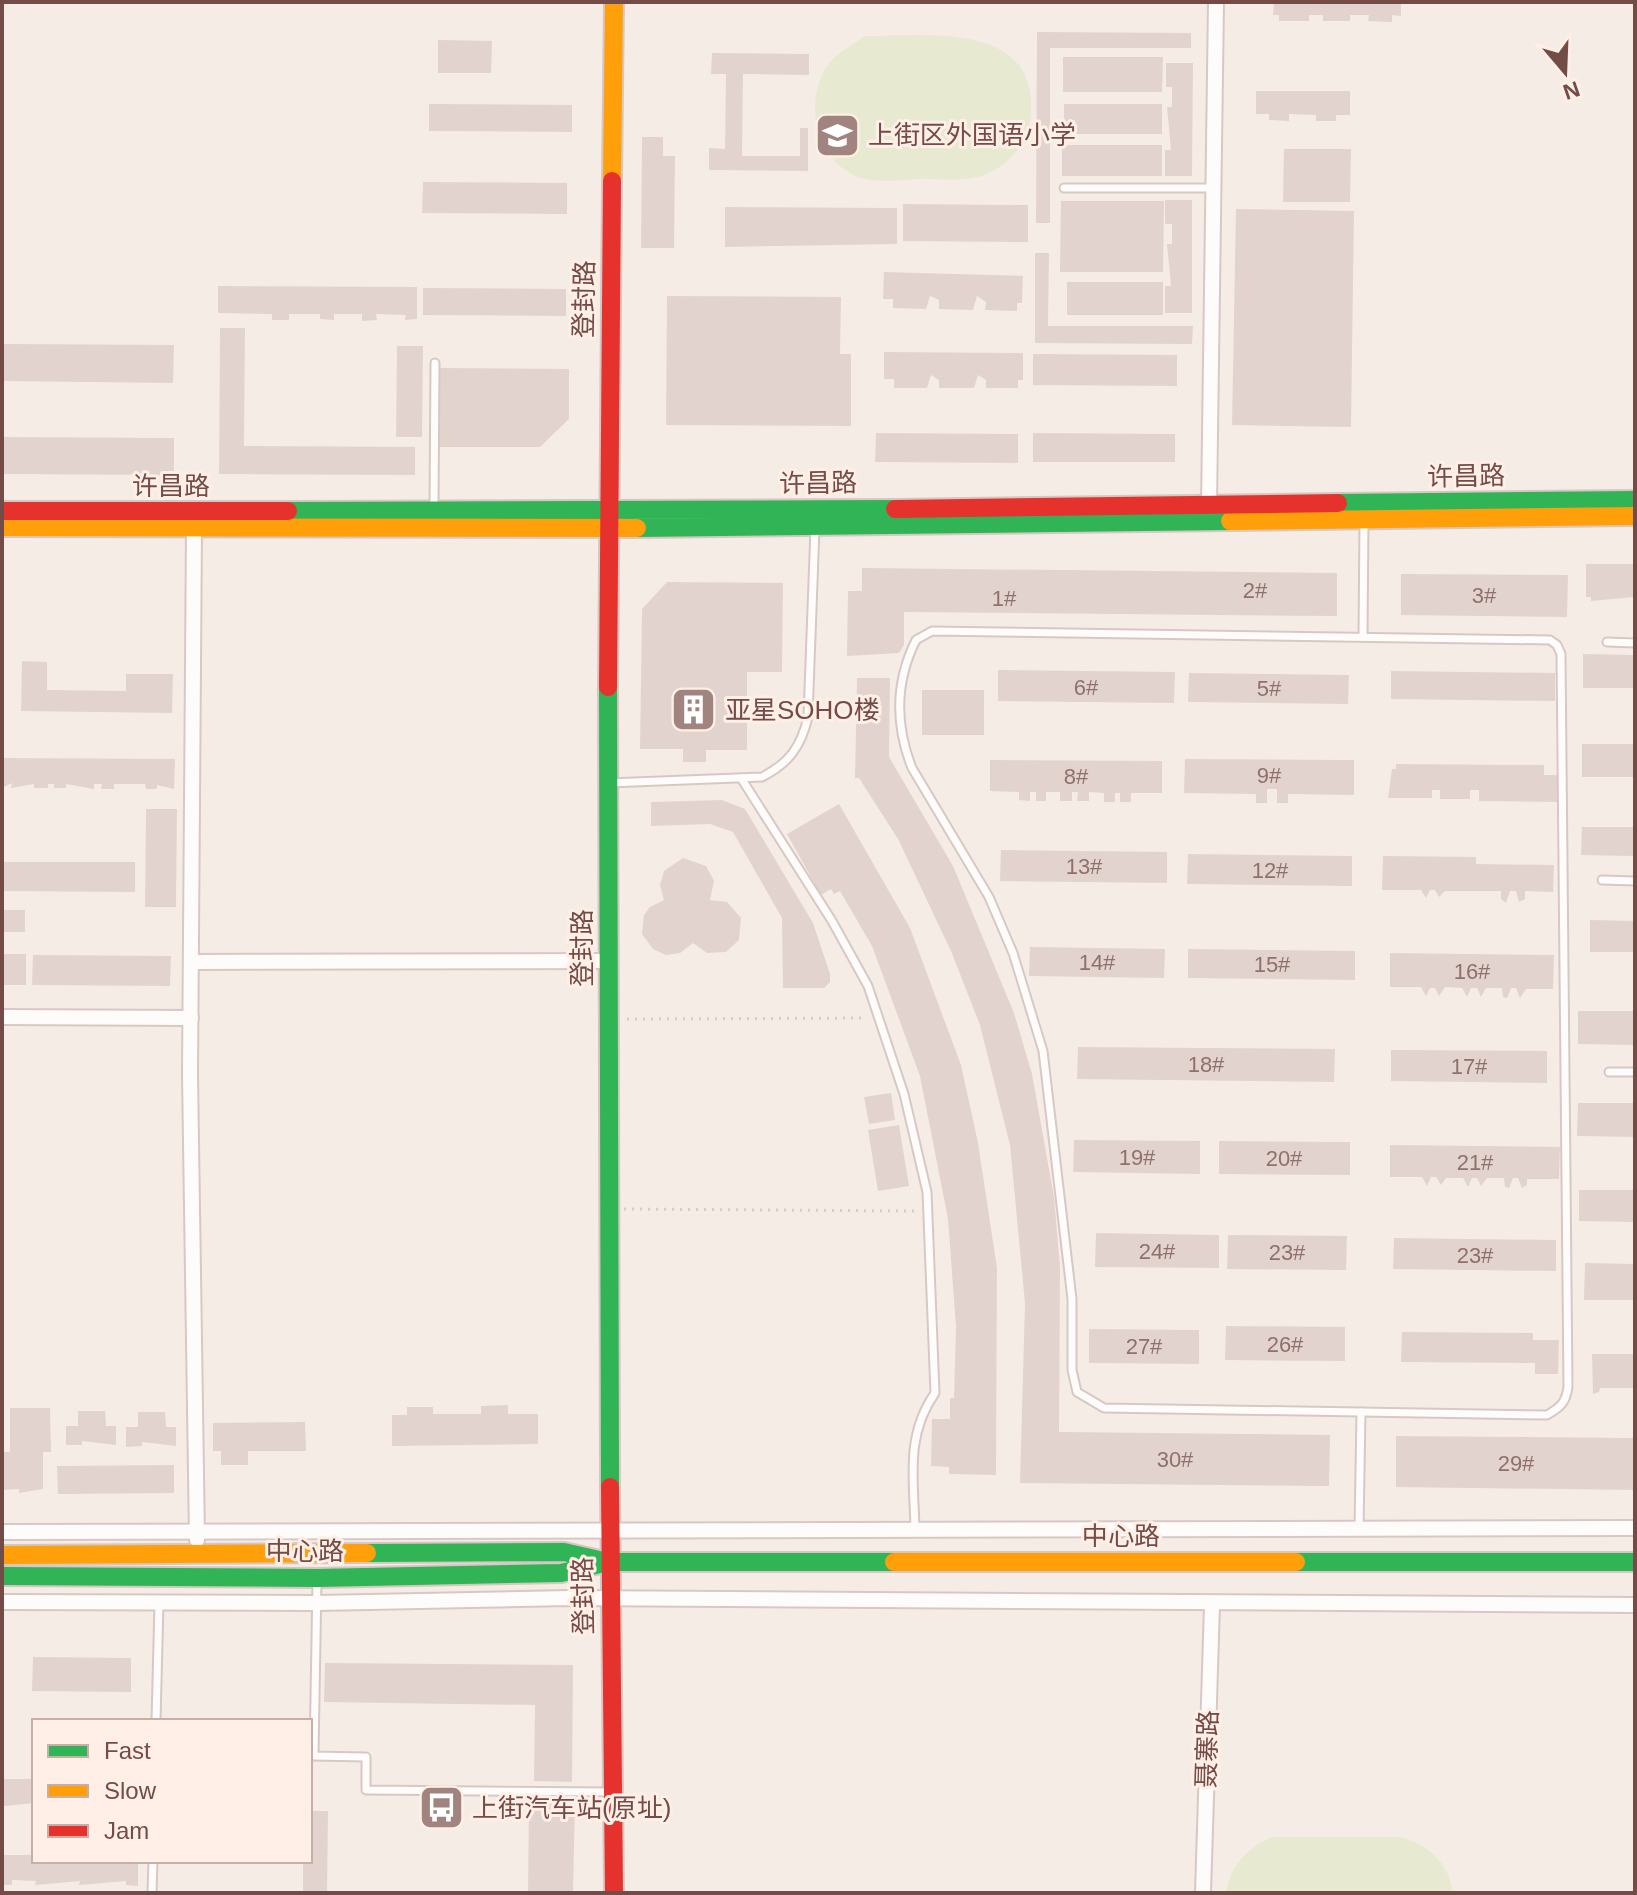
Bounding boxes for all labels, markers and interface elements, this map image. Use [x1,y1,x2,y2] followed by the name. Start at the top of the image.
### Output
[1525,32,1605,112] north arrow
[1560,76,1583,105] text: N
[813,111,861,159] school or university icon: 上街区外国语小学
[868,120,1076,150] place label: 上街区外国语小学
[568,260,600,338] street label: 登封路
[1427,460,1505,492] street label: 许昌路
[779,467,857,499] street label: 许昌路
[132,471,210,501] street label: 许昌路
[1243,578,1268,603] house number: 2#
[1472,583,1497,608] house number: 3#
[992,586,1017,611] house number: 1#
[1074,675,1099,700] house number: 6#
[1257,676,1282,701] house number: 5#
[670,686,718,734] building icon: 亚星SOHO楼
[725,695,880,725] place label: 亚星SOHO楼
[1257,763,1282,788] house number: 9#
[1064,764,1089,789] house number: 8#
[1066,854,1103,879] house number: 13#
[1252,858,1289,883] house number: 12#
[567,909,597,987] street label: 登封路
[1079,950,1116,975] house number: 14#
[1254,952,1291,977] house number: 15#
[1454,959,1491,984] house number: 16#
[1188,1052,1225,1077] house number: 18#
[1451,1054,1488,1079] house number: 17#
[1119,1145,1156,1170] house number: 19#
[1266,1146,1303,1171] house number: 20#
[1457,1150,1494,1175] house number: 21#
[1139,1239,1176,1264] house number: 24#
[1269,1240,1306,1265] house number: 23#
[1457,1243,1494,1268] house number: 23#
[1267,1332,1304,1357] house number: 26#
[1126,1334,1163,1359] house number: 27#
[1157,1447,1194,1472] house number: 30#
[1498,1451,1535,1476] house number: 29#
[1082,1521,1160,1551] street label: 中心路
[266,1536,344,1566] street label: 中心路
[567,1557,599,1635] street label: 登封路
[1191,1709,1223,1789] street label: 聂寨路
[32,1719,312,1863] legend
[104,1737,151,1764] text: Fast
[104,1777,157,1804] text: Slow
[417,1784,465,1832] bus stop icon: 上街汽车站(原址)
[472,1793,671,1823] place label: 上街汽车站(原址)
[104,1817,149,1844] text: Jam

